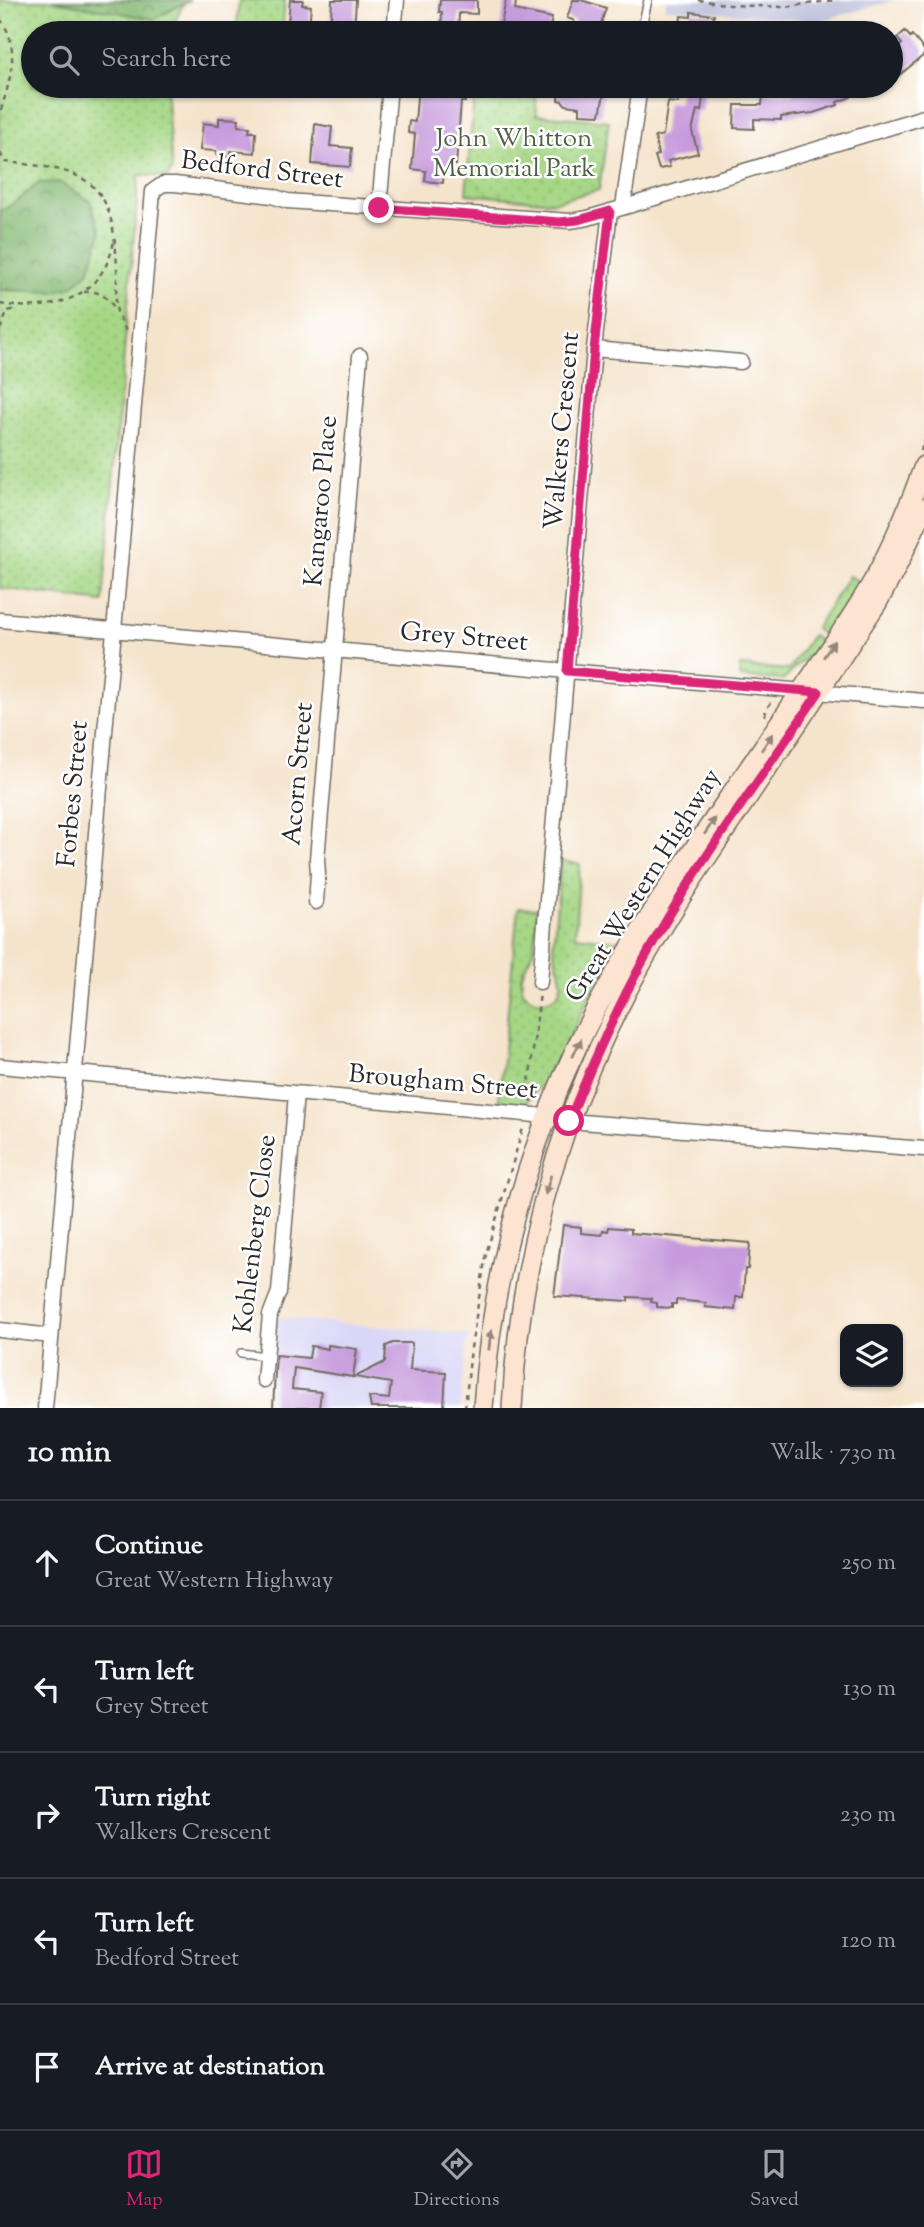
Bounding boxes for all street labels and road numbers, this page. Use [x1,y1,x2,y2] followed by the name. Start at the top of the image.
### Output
[179,143,345,199] street label: Bedford Street
[536,330,590,532] street label: Walkers Crescent
[296,414,348,588] street label: Kangaroo Place
[398,614,530,662] street label: Grey Street
[274,701,324,847] street label: Acorn Street
[49,719,99,869] street label: Forbes Street
[557,762,731,1010] street label: Great Western Highway
[347,1056,539,1110] street label: Brougham Street
[225,1132,287,1336] street label: Kohlenberg Close

